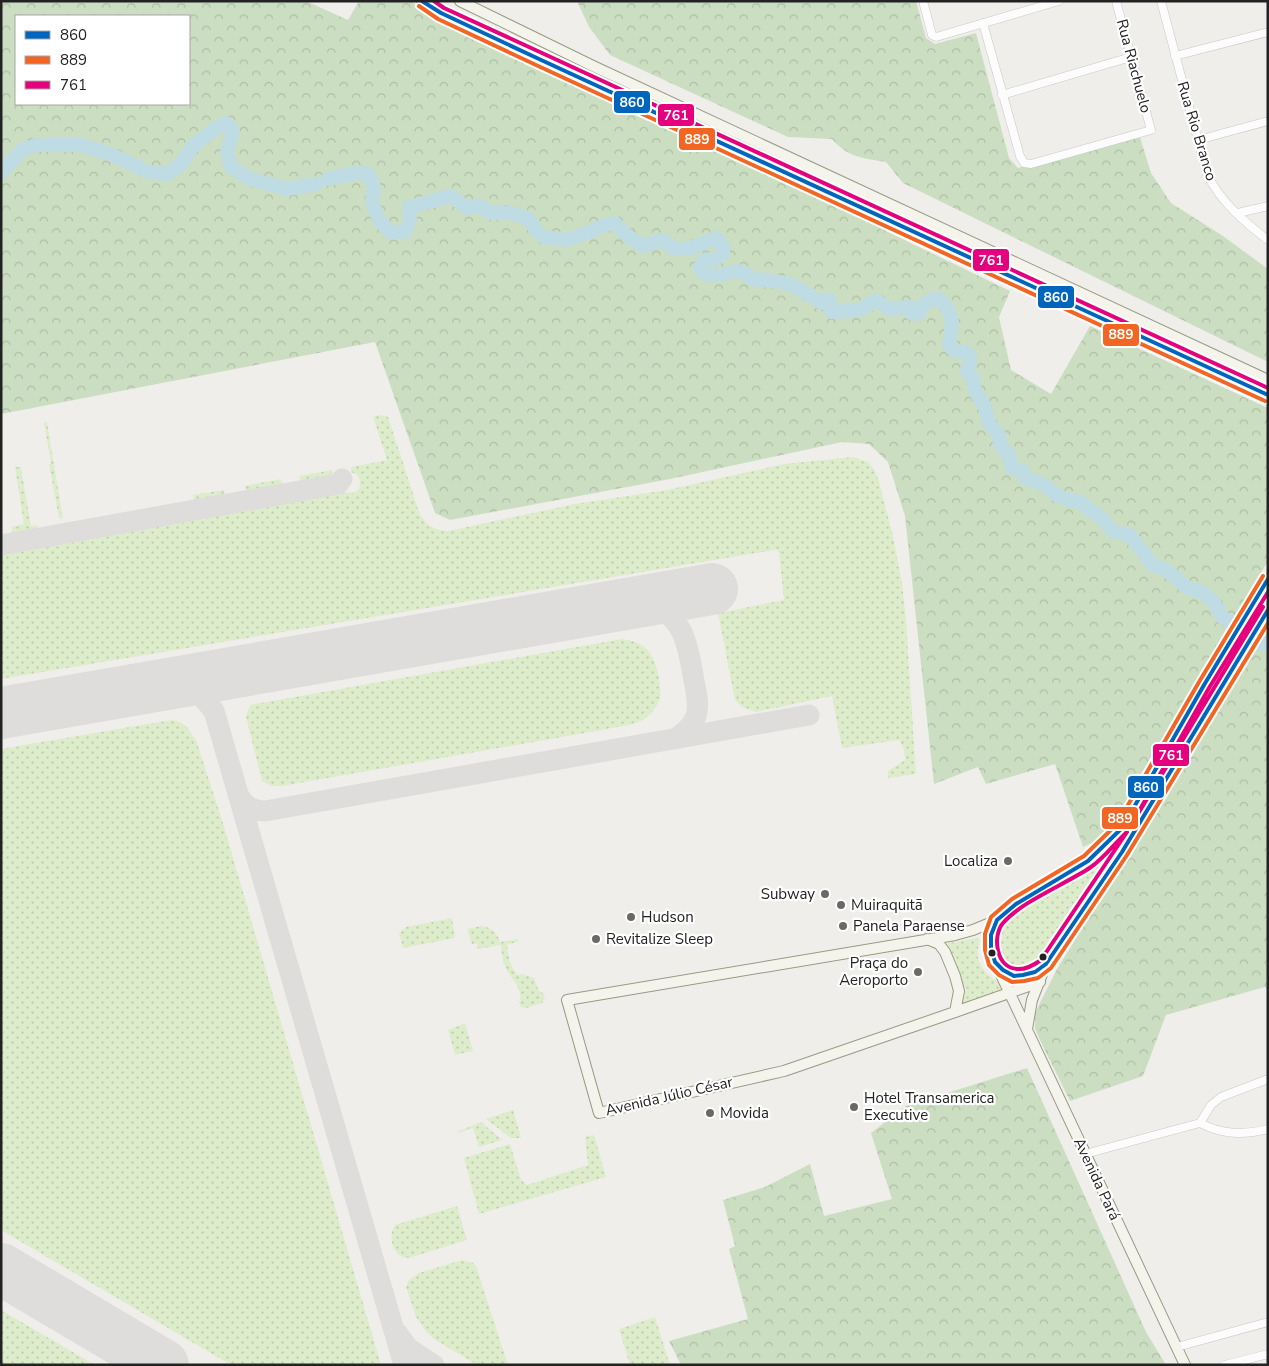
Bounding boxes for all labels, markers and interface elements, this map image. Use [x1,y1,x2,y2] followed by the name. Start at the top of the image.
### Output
[15,15,190,105] legend
[1112,17,1156,115] street label: Rua Riachuelo
[60,25,87,45] text: 860
[60,50,87,70] text: 889
[60,75,87,95] text: 761
[1172,79,1222,183] street label: Rua Rio Branco
[613,90,651,114] line badge: 860
[619,93,645,112] text: 860
[657,103,695,127] line badge: 761
[663,106,689,125] text: 761
[678,127,716,151] line badge: 889
[684,130,710,149] text: 889
[972,248,1010,272] line badge: 761
[978,251,1004,270] text: 761
[1037,285,1075,309] line badge: 860
[1043,288,1069,307] text: 860
[1102,323,1140,347] line badge: 889
[1108,325,1134,344] text: 889
[1152,743,1190,767] line badge: 761
[1158,746,1184,765] text: 761
[1127,775,1165,799] line badge: 860
[1133,778,1159,797] text: 860
[1101,806,1139,830] line badge: 889
[1107,809,1133,828] text: 889
[944,851,998,871] place label: Localiza
[1002,855,1014,867] marker: Localiza
[761,884,815,904] place label: Subway
[819,888,831,900] marker: Subway
[851,895,923,915] place label: Muiraquitã
[835,899,847,911] marker: Muiraquitã
[641,907,694,927] place label: Hudson
[625,911,637,923] marker: Hudson
[853,916,965,936] place label: Panela Paraense
[837,920,849,932] marker: Panela Paraense
[606,929,713,949] place label: Revitalize Sleep
[590,933,602,945] marker: Revitalize Sleep
[987,948,997,958] unlabelled marker
[1038,952,1048,962] unlabelled marker
[839,953,908,990] place label: Praça do Aeroporto
[912,966,924,978] marker: Praça do Aeroporto
[603,1071,735,1120] street label: Avenida Júlio César
[864,1088,994,1125] place label: Hotel Transamerica Executive
[848,1101,860,1113] marker: Hotel Transamerica Executive
[720,1103,769,1123] place label: Movida
[704,1107,716,1119] marker: Movida
[1069,1134,1125,1224] street label: Avenida Pará

